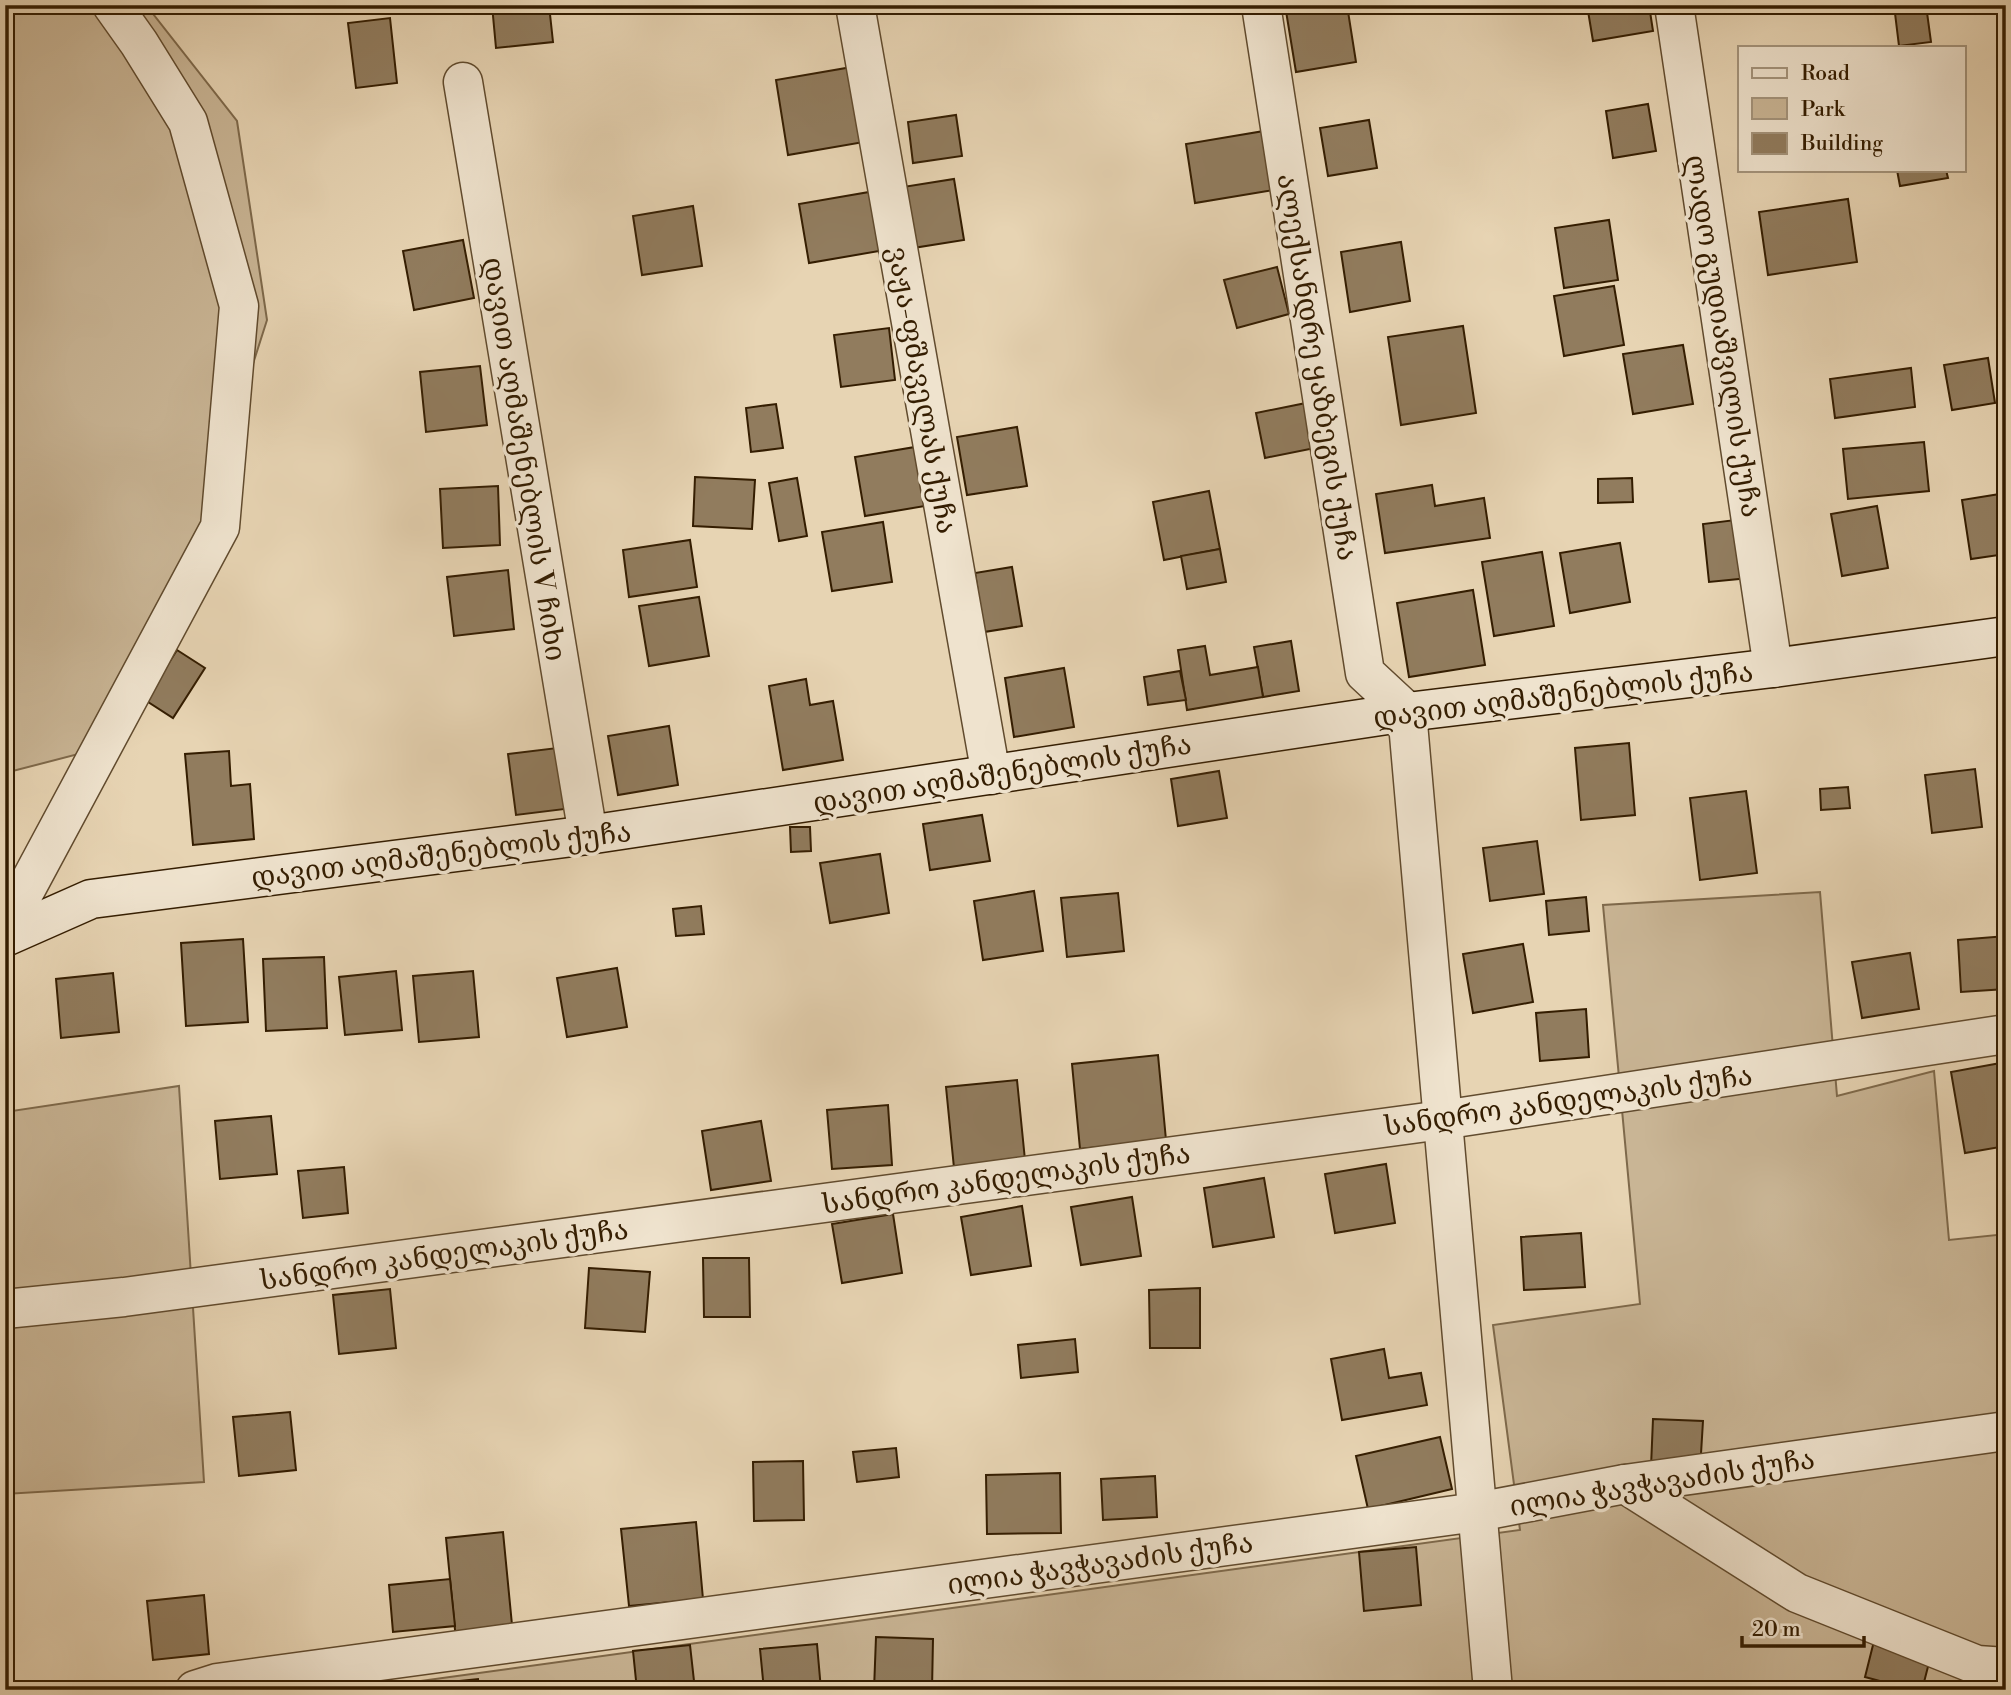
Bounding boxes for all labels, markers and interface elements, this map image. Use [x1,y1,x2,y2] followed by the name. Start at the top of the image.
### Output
[1738,46,1966,172] legend
[1801,61,1850,87] text: Road
[1801,97,1846,123] text: Park
[1800,131,1883,157] text: Building
[1677,153,1768,520] street label: ლადო გუდიაშვილის ქუჩა
[1269,171,1364,563] street label: ალექსანდრე ყაზბეგის ქუჩა
[879,244,964,537] street label: ვაჟა-ფშაველას ქუჩა
[474,255,573,664] street label: დავით აღმაშენებლის V ჩიხი
[1371,655,1755,736] street label: დავით აღმაშენებლის ქუჩა
[811,727,1194,822] street label: დავით აღმაშენებლის ქუჩა
[249,815,633,896] street label: დავით აღმაშენებლის ქუჩა
[1382,1058,1755,1145] street label: სანდრო კანდელაკის ქუჩა
[820,1136,1193,1223] street label: სანდრო კანდელაკის ქუჩა
[258,1212,631,1299] street label: სანდრო კანდელაკის ქუჩა
[1507,1442,1817,1525] street label: ილია ჭავჭავაძის ქუჩა
[945,1526,1255,1603] street label: ილია ჭავჭავაძის ქუჩა
[1742,1604,1864,1648] scale bar
[1752,1617,1801,1643] text: 20 m

